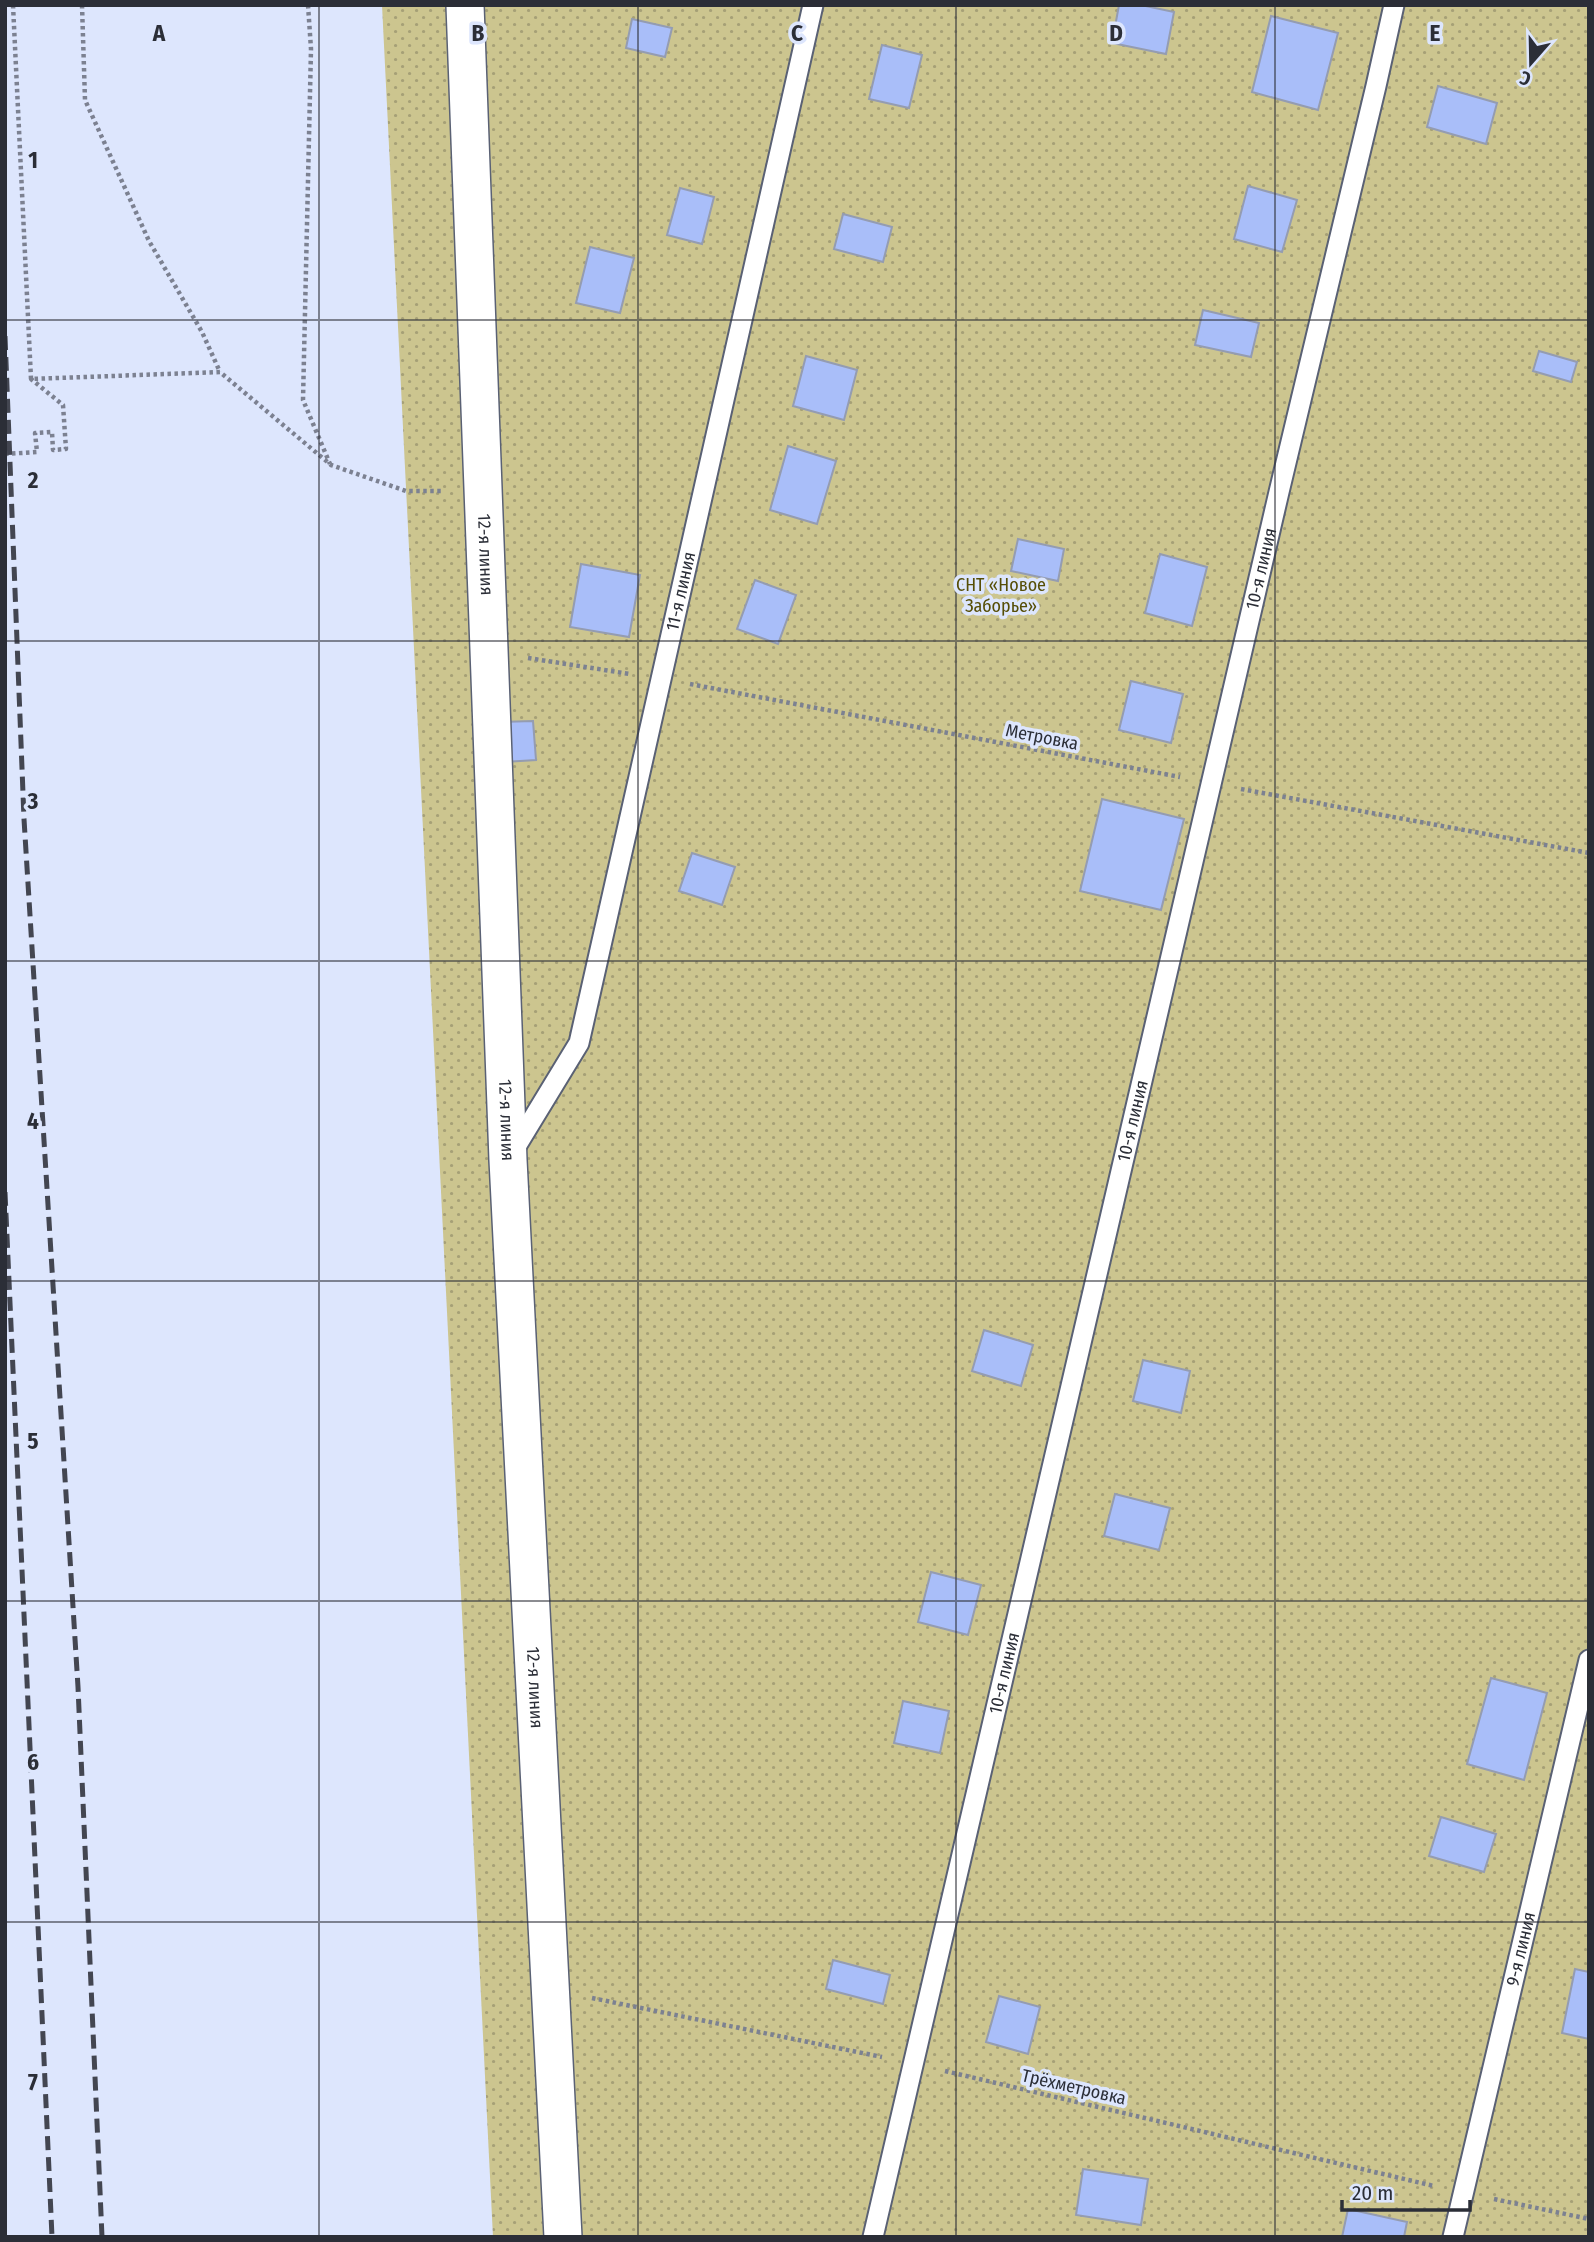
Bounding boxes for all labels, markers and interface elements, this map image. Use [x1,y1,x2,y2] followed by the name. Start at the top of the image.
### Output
[152,19,166,47] text: A
[472,19,485,47] text: B
[791,19,803,47] text: C
[1109,19,1123,47] text: D
[1430,19,1441,47] text: E
[1496,28,1566,98] north arrow
[1517,66,1534,91] text: С
[28,146,38,174] text: 1
[27,466,39,494] text: 2
[473,513,498,596] street label: 12-я линия
[1241,526,1281,612] street label: 10-я линия
[661,549,700,633] street label: 11-я линия
[956,574,1046,617] park label: СНТ «Новое Заборье»
[1004,719,1080,755] street label: Метровка
[27,787,39,815] text: 3
[1113,1078,1153,1164] street label: 10-я линия
[494,1079,519,1161] street label: 12-я линия
[27,1107,39,1135] text: 4
[27,1427,39,1455] text: 5
[984,1630,1024,1716] street label: 10-я линия
[522,1646,548,1729] street label: 12-я линия
[27,1748,39,1776] text: 6
[1502,1910,1540,1988] street label: 9-я линия
[1020,2064,1128,2110] street label: Трёхметровка
[28,2068,38,2096] text: 7
[1342,2168,1470,2212] scale bar
[1352,2180,1393,2206] text: 20 m

